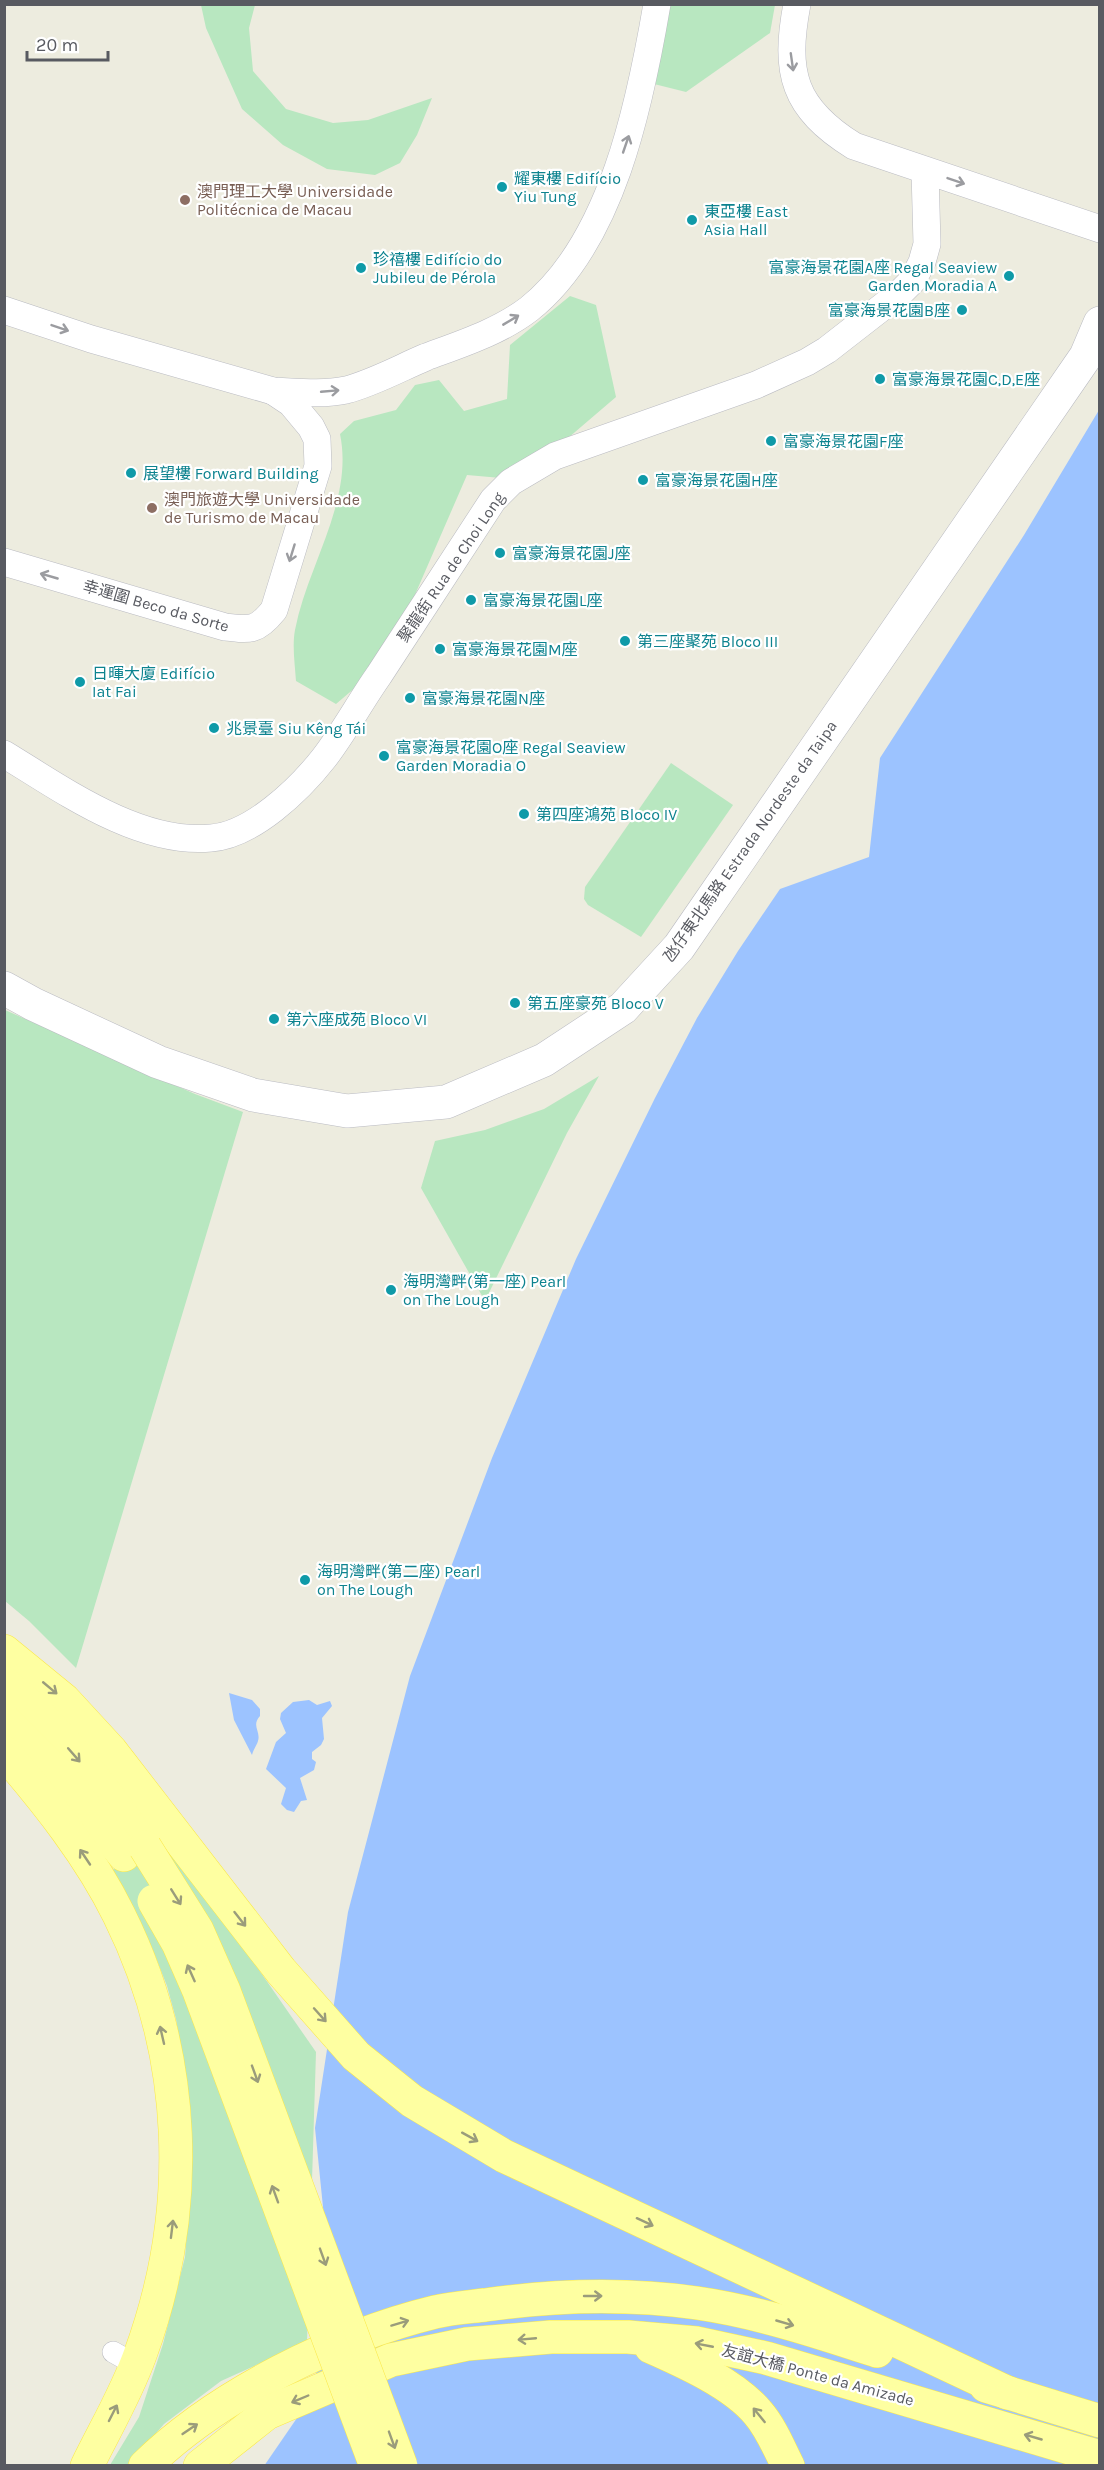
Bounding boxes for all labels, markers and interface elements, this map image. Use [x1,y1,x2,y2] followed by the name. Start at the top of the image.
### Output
[27,24,108,62] scale bar
[36,34,78,56] text: 20 m
[787,52,798,72] one-way arrow
[621,135,632,154] one-way arrow
[514,169,621,206] place label: 耀東樓 Edifício Yiu Tung
[946,176,965,187] one-way arrow
[495,180,509,194] marker: 耀東樓 Edifício Yiu Tung
[197,182,393,219] place label: 澳門理工大學 Universidade Politécnica de Macau
[178,193,192,207] marker: 澳門理工大學 Universidade Politécnica de Macau
[704,202,788,239] place label: 東亞樓 East Asia Hall
[685,213,699,227] marker: 東亞樓 East Asia Hall
[373,250,502,287] place label: 珍禧樓 Edifício do Jubileu de Pérola
[769,258,997,295] place label: 富豪海景花園A座 Regal Seaview Garden Moradia A
[354,261,368,275] marker: 珍禧樓 Edifício do Jubileu de Pérola
[1002,269,1016,283] marker: 富豪海景花園A座 Regal Seaview Garden Moradia A
[828,301,950,320] place label: 富豪海景花園B座
[955,303,969,317] marker: 富豪海景花園B座
[502,314,519,326] one-way arrow
[50,324,69,335] one-way arrow
[892,370,1040,389] place label: 富豪海景花園C,D,E座
[873,372,887,386] marker: 富豪海景花園C,D,E座
[319,385,339,396] one-way arrow
[783,432,903,451] place label: 富豪海景花園F座
[764,434,778,448] marker: 富豪海景花園F座
[143,464,319,483] place label: 展望樓 Forward Building
[124,466,138,480] marker: 展望樓 Forward Building
[655,471,778,490] place label: 富豪海景花園H座
[636,473,650,487] marker: 富豪海景花園H座
[394,488,508,646] street label: 聚龍街 Rua de Choi Long
[164,490,360,527] place label: 澳門旅遊大學 Universidade de Turismo de Macau
[145,501,159,515] marker: 澳門旅遊大學 Universidade de Turismo de Macau
[286,543,297,562] one-way arrow
[512,544,630,563] place label: 富豪海景花園J座
[493,546,507,560] marker: 富豪海景花園J座
[40,570,59,581] one-way arrow
[81,576,231,636] street label: 幸運圍 Beco da Sorte
[483,591,602,610] place label: 富豪海景花園L座
[464,593,478,607] marker: 富豪海景花園L座
[637,632,778,651] place label: 第三座聚苑 Bloco III
[618,634,632,648] marker: 第三座聚苑 Bloco III
[452,640,578,659] place label: 富豪海景花園M座
[433,642,447,656] marker: 富豪海景花園M座
[92,664,215,701] place label: 日暉大廈 Edifício Iat Fai
[73,675,87,689] marker: 日暉大廈 Edifício Iat Fai
[422,689,545,708] place label: 富豪海景花園N座
[403,691,417,705] marker: 富豪海景花園N座
[659,717,841,965] street label: 氹仔東北馬路 Estrada Nordeste da Taipa
[226,719,366,738] place label: 兆景臺 Siu Kêng Tái
[207,721,221,735] marker: 兆景臺 Siu Kêng Tái
[396,738,626,775] place label: 富豪海景花園O座 Regal Seaview Garden Moradia O
[377,749,391,763] marker: 富豪海景花園O座 Regal Seaview Garden Moradia O
[536,805,677,824] place label: 第四座鴻苑 Bloco IV
[517,807,531,821] marker: 第四座鴻苑 Bloco IV
[527,994,664,1013] place label: 第五座豪苑 Bloco V
[508,996,522,1010] marker: 第五座豪苑 Bloco V
[286,1010,427,1029] place label: 第六座成苑 Bloco VI
[267,1012,281,1026] marker: 第六座成苑 Bloco VI
[403,1272,566,1309] place label: 海明灣畔(第一座) Pearl on The Lough
[384,1283,398,1297] marker: 海明灣畔(第一座) Pearl on The Lough
[317,1562,480,1599] place label: 海明灣畔(第二座) Pearl on The Lough
[298,1573,312,1587] marker: 海明灣畔(第二座) Pearl on The Lough
[42,1681,57,1695] one-way arrow
[67,1747,81,1762] one-way arrow
[79,1850,91,1866] one-way arrow
[171,1888,183,1905] one-way arrow
[234,1910,247,1926] one-way arrow
[184,1964,196,1982] one-way arrow
[313,2007,327,2022] one-way arrow
[156,2026,168,2045] one-way arrow
[251,2064,262,2083] one-way arrow
[461,2131,478,2143] one-way arrow
[268,2185,279,2204] one-way arrow
[636,2217,654,2229] one-way arrow
[167,2219,178,2239] one-way arrow
[319,2247,330,2266] one-way arrow
[582,2290,602,2302] one-way arrow
[390,2317,409,2328] one-way arrow
[775,2318,794,2329] one-way arrow
[518,2334,538,2345] one-way arrow
[695,2339,714,2350] one-way arrow
[720,2340,916,2410] street label: 友誼大橋 Ponte da Amizade
[291,2394,310,2405] one-way arrow
[108,2405,119,2423] one-way arrow
[752,2407,765,2423] one-way arrow
[181,2422,198,2435] one-way arrow
[387,2430,398,2448] one-way arrow
[1024,2431,1043,2442] one-way arrow

